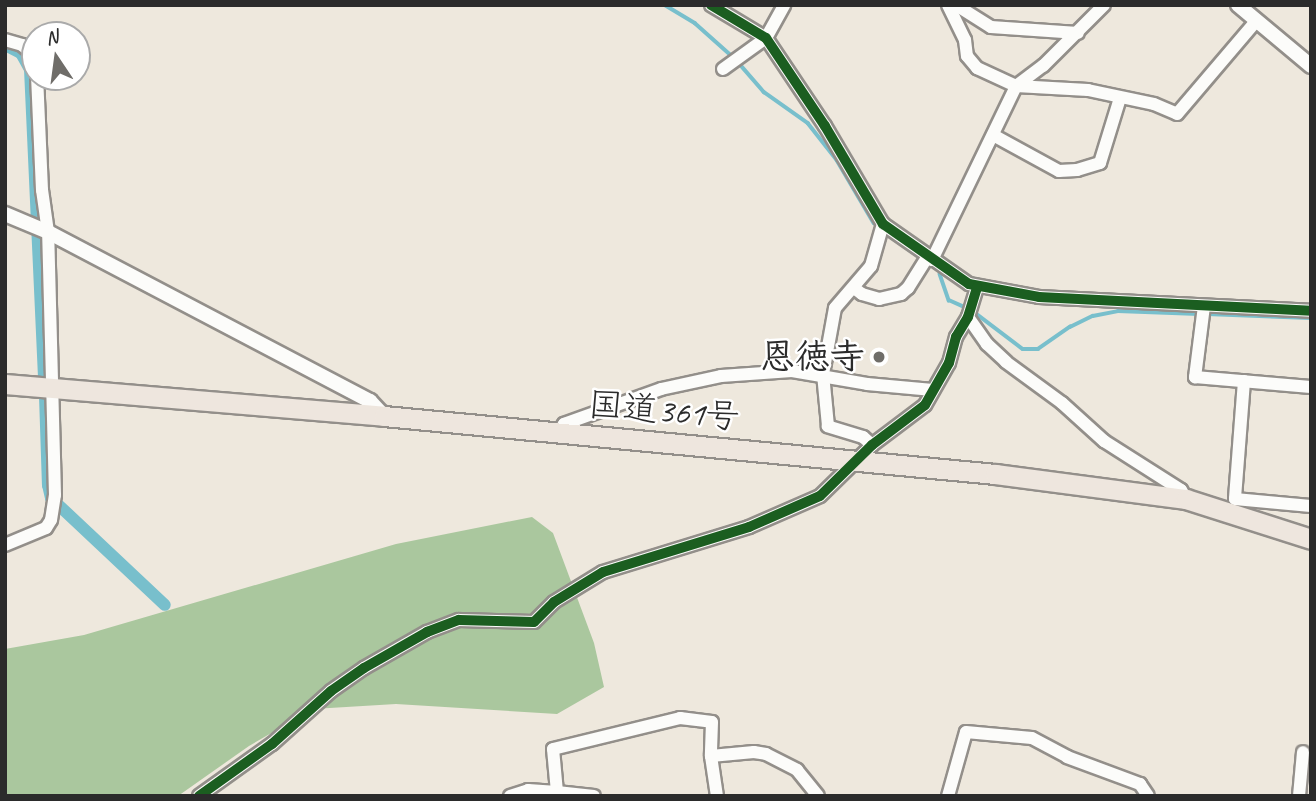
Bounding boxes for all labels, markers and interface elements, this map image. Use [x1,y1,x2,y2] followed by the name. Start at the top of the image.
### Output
[21,21,91,91] north arrow
[43,24,60,51] text: N
[760,336,865,378] place label: 恩徳寺
[871,349,887,365] marker: 恩徳寺
[586,383,742,439] street label: 国道361号

